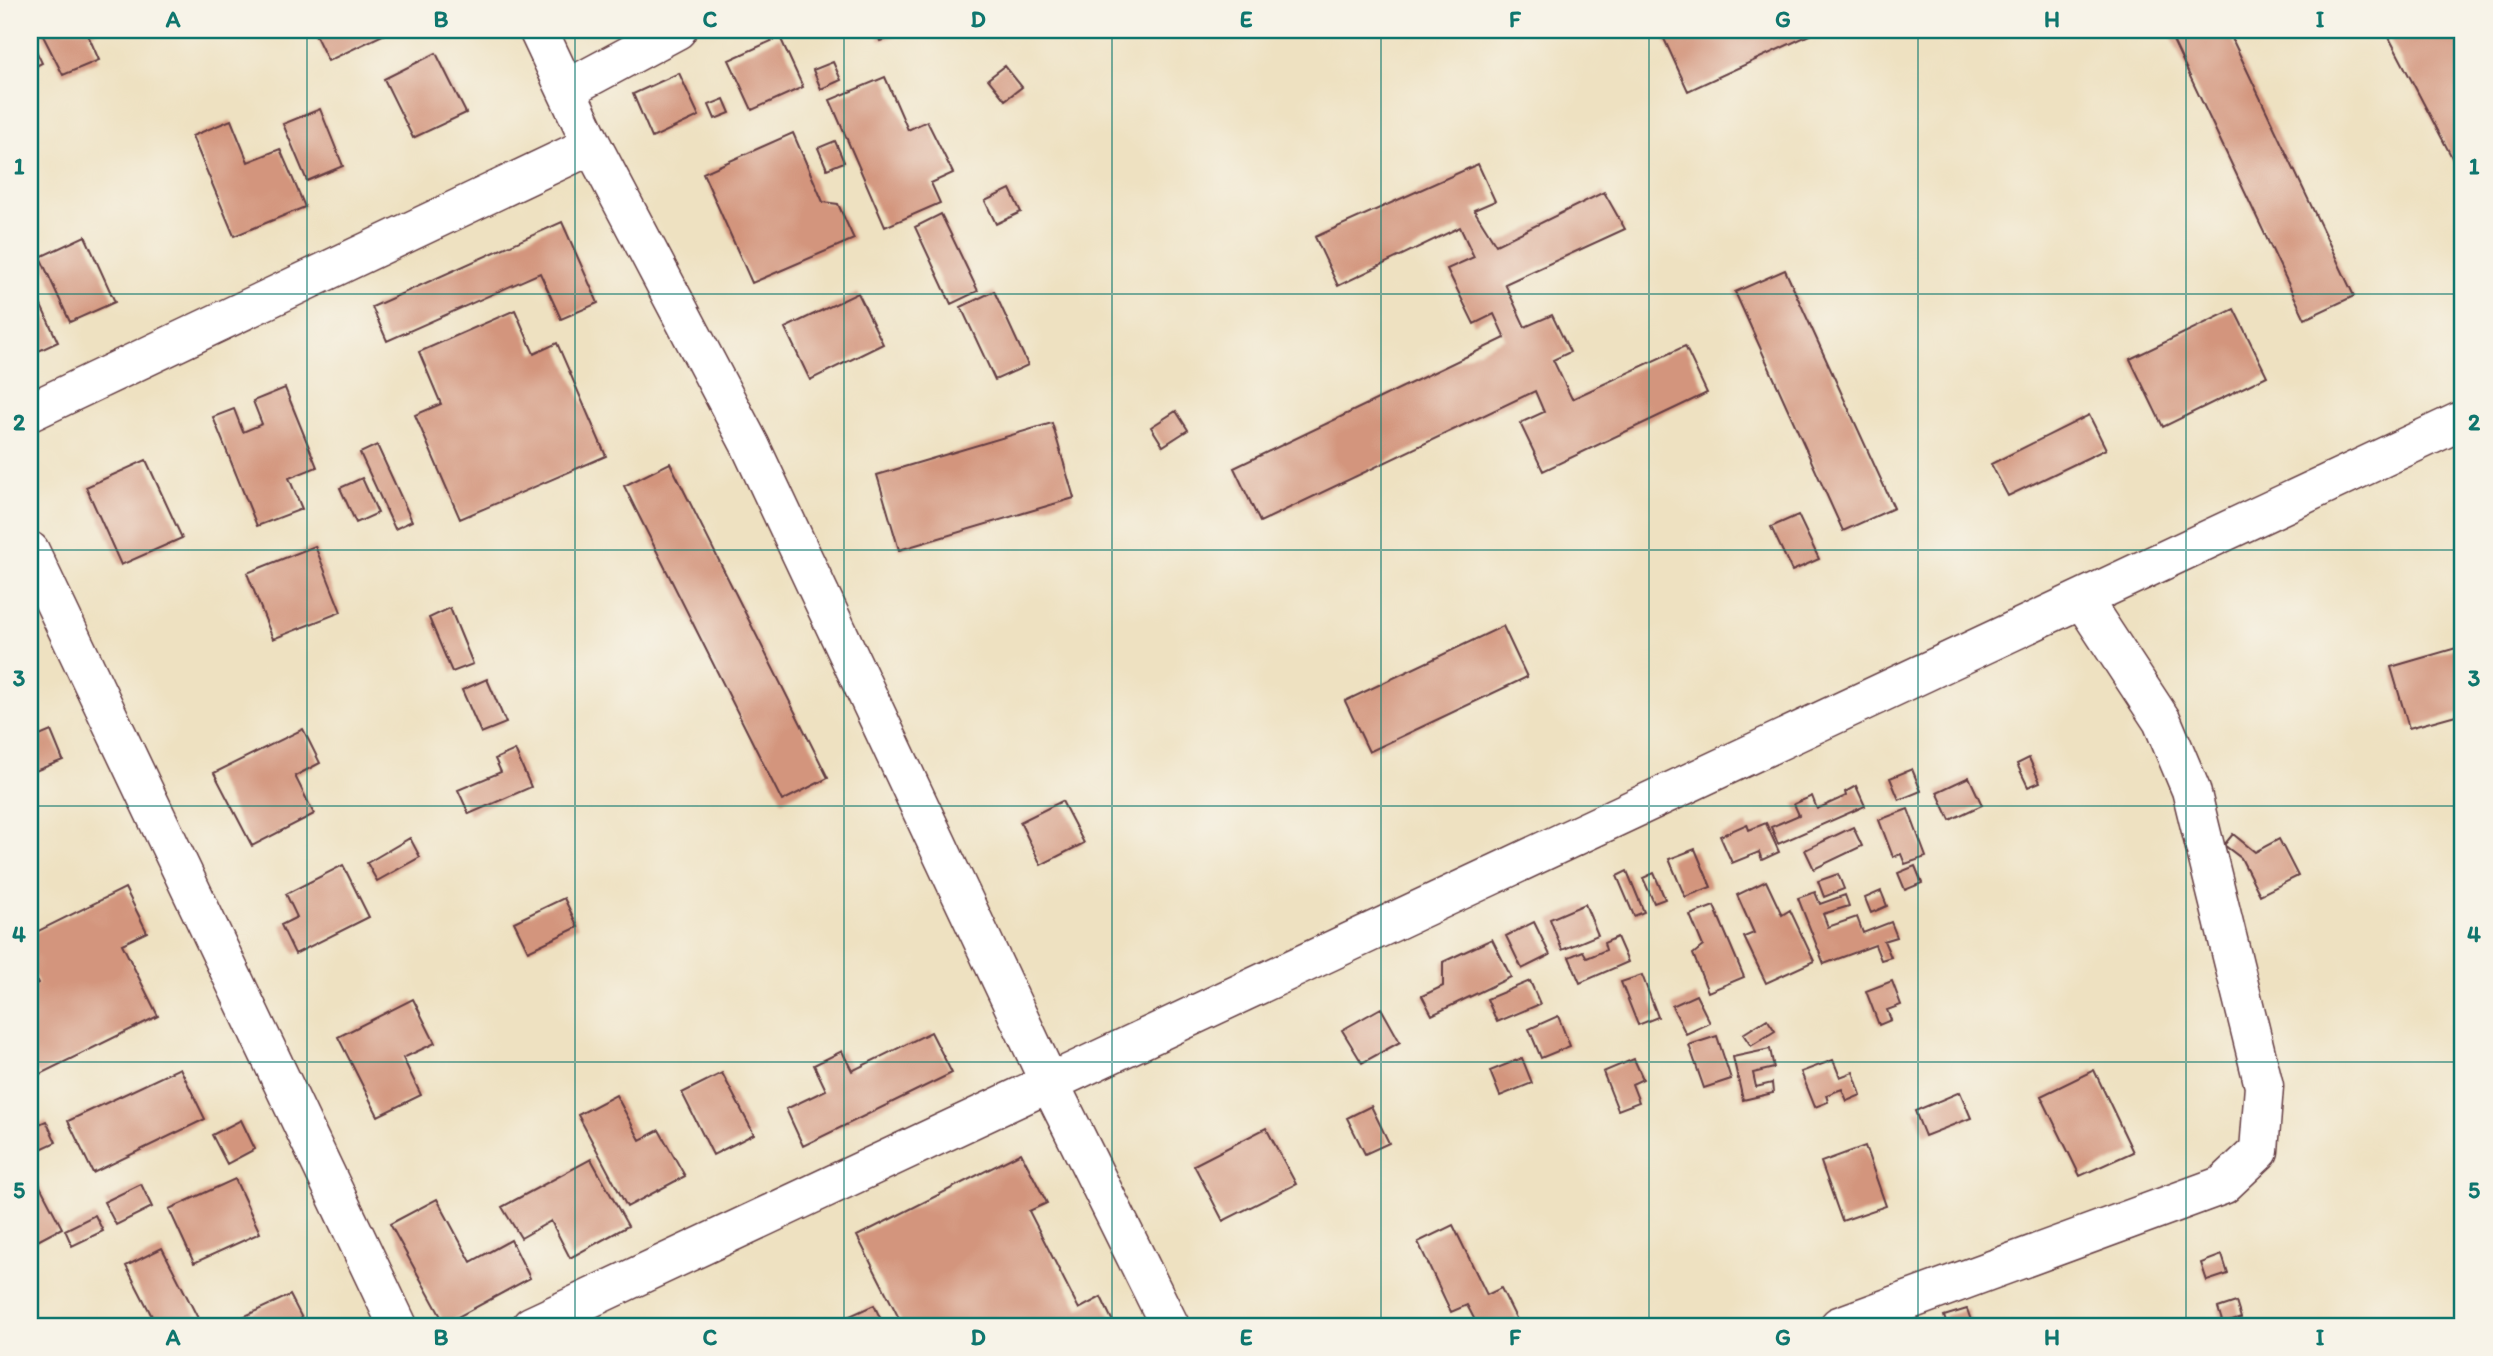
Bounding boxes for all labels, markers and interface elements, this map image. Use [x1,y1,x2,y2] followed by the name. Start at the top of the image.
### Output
[165,5,181,33] text: A
[434,5,449,33] text: B
[703,5,718,33] text: C
[970,5,986,33] text: D
[1240,5,1253,33] text: E
[1509,5,1522,33] text: F
[1775,5,1791,33] text: G
[2044,5,2060,33] text: H
[2316,5,2325,33] text: I
[14,152,25,180] text: 1
[2469,152,2480,180] text: 1
[13,408,26,436] text: 2
[2468,408,2481,436] text: 2
[13,664,26,692] text: 3
[2468,664,2481,692] text: 3
[12,920,26,948] text: 4
[2467,920,2481,948] text: 4
[13,1176,25,1204] text: 5
[2468,1176,2480,1204] text: 5
[165,1323,181,1351] text: A
[434,1323,449,1351] text: B
[703,1323,718,1351] text: C
[970,1323,986,1351] text: D
[1240,1323,1253,1351] text: E
[1509,1323,1522,1351] text: F
[1775,1323,1791,1351] text: G
[2044,1323,2060,1351] text: H
[2316,1323,2325,1351] text: I

